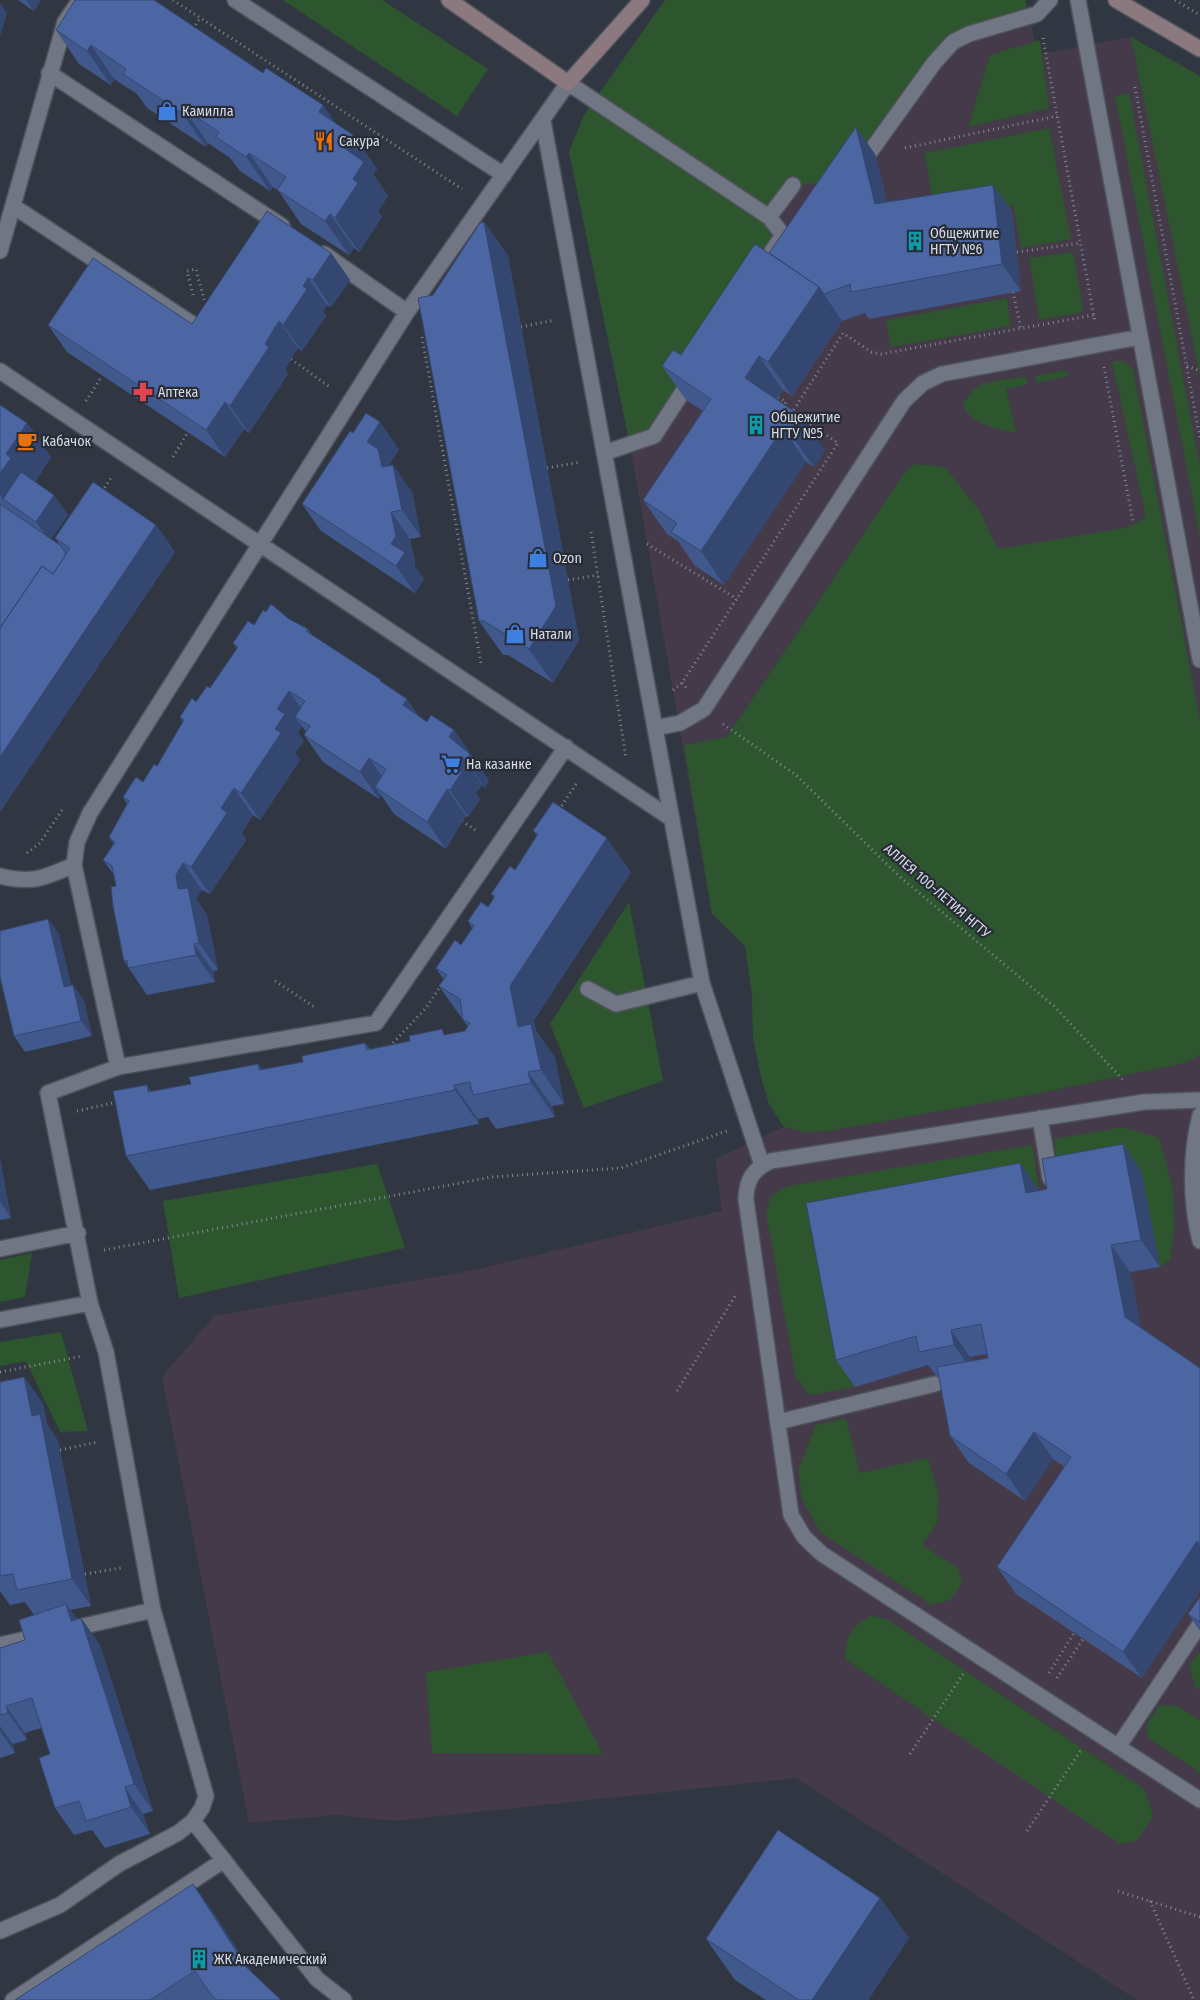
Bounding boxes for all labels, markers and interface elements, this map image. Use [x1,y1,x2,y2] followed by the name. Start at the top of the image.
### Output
[156,100,178,122] shop icon: Камилла
[182,103,234,120] place label: Камилла
[313,130,335,152] restaurant icon: Сакура
[339,133,380,150] place label: Сакура
[930,225,999,258] place label: Общежитие НГТУ №6
[904,230,926,252] building icon: Общежитие НГТУ №6
[132,381,154,403] pharmacy icon: Аптека
[158,384,198,401] place label: Аптека
[771,409,840,442] place label: Общежитие НГТУ №5
[745,414,767,436] building icon: Общежитие НГТУ №5
[16,430,38,452] cafe icon: Кабачок
[42,433,92,450] place label: Кабачок
[527,547,549,569] shop icon: Ozon
[553,550,582,567] place label: Ozon
[504,623,526,645] shop icon: Натали
[530,626,572,643] place label: Натали
[440,753,462,775] supermarket icon: На казанке
[466,756,532,773] place label: На казанке
[880,840,994,942] street label: АЛЛЕЯ 100-ЛЕТИЯ НГТУ
[188,1948,210,1970] building icon: ЖК Академический
[214,1951,327,1968] place label: ЖК Академический

